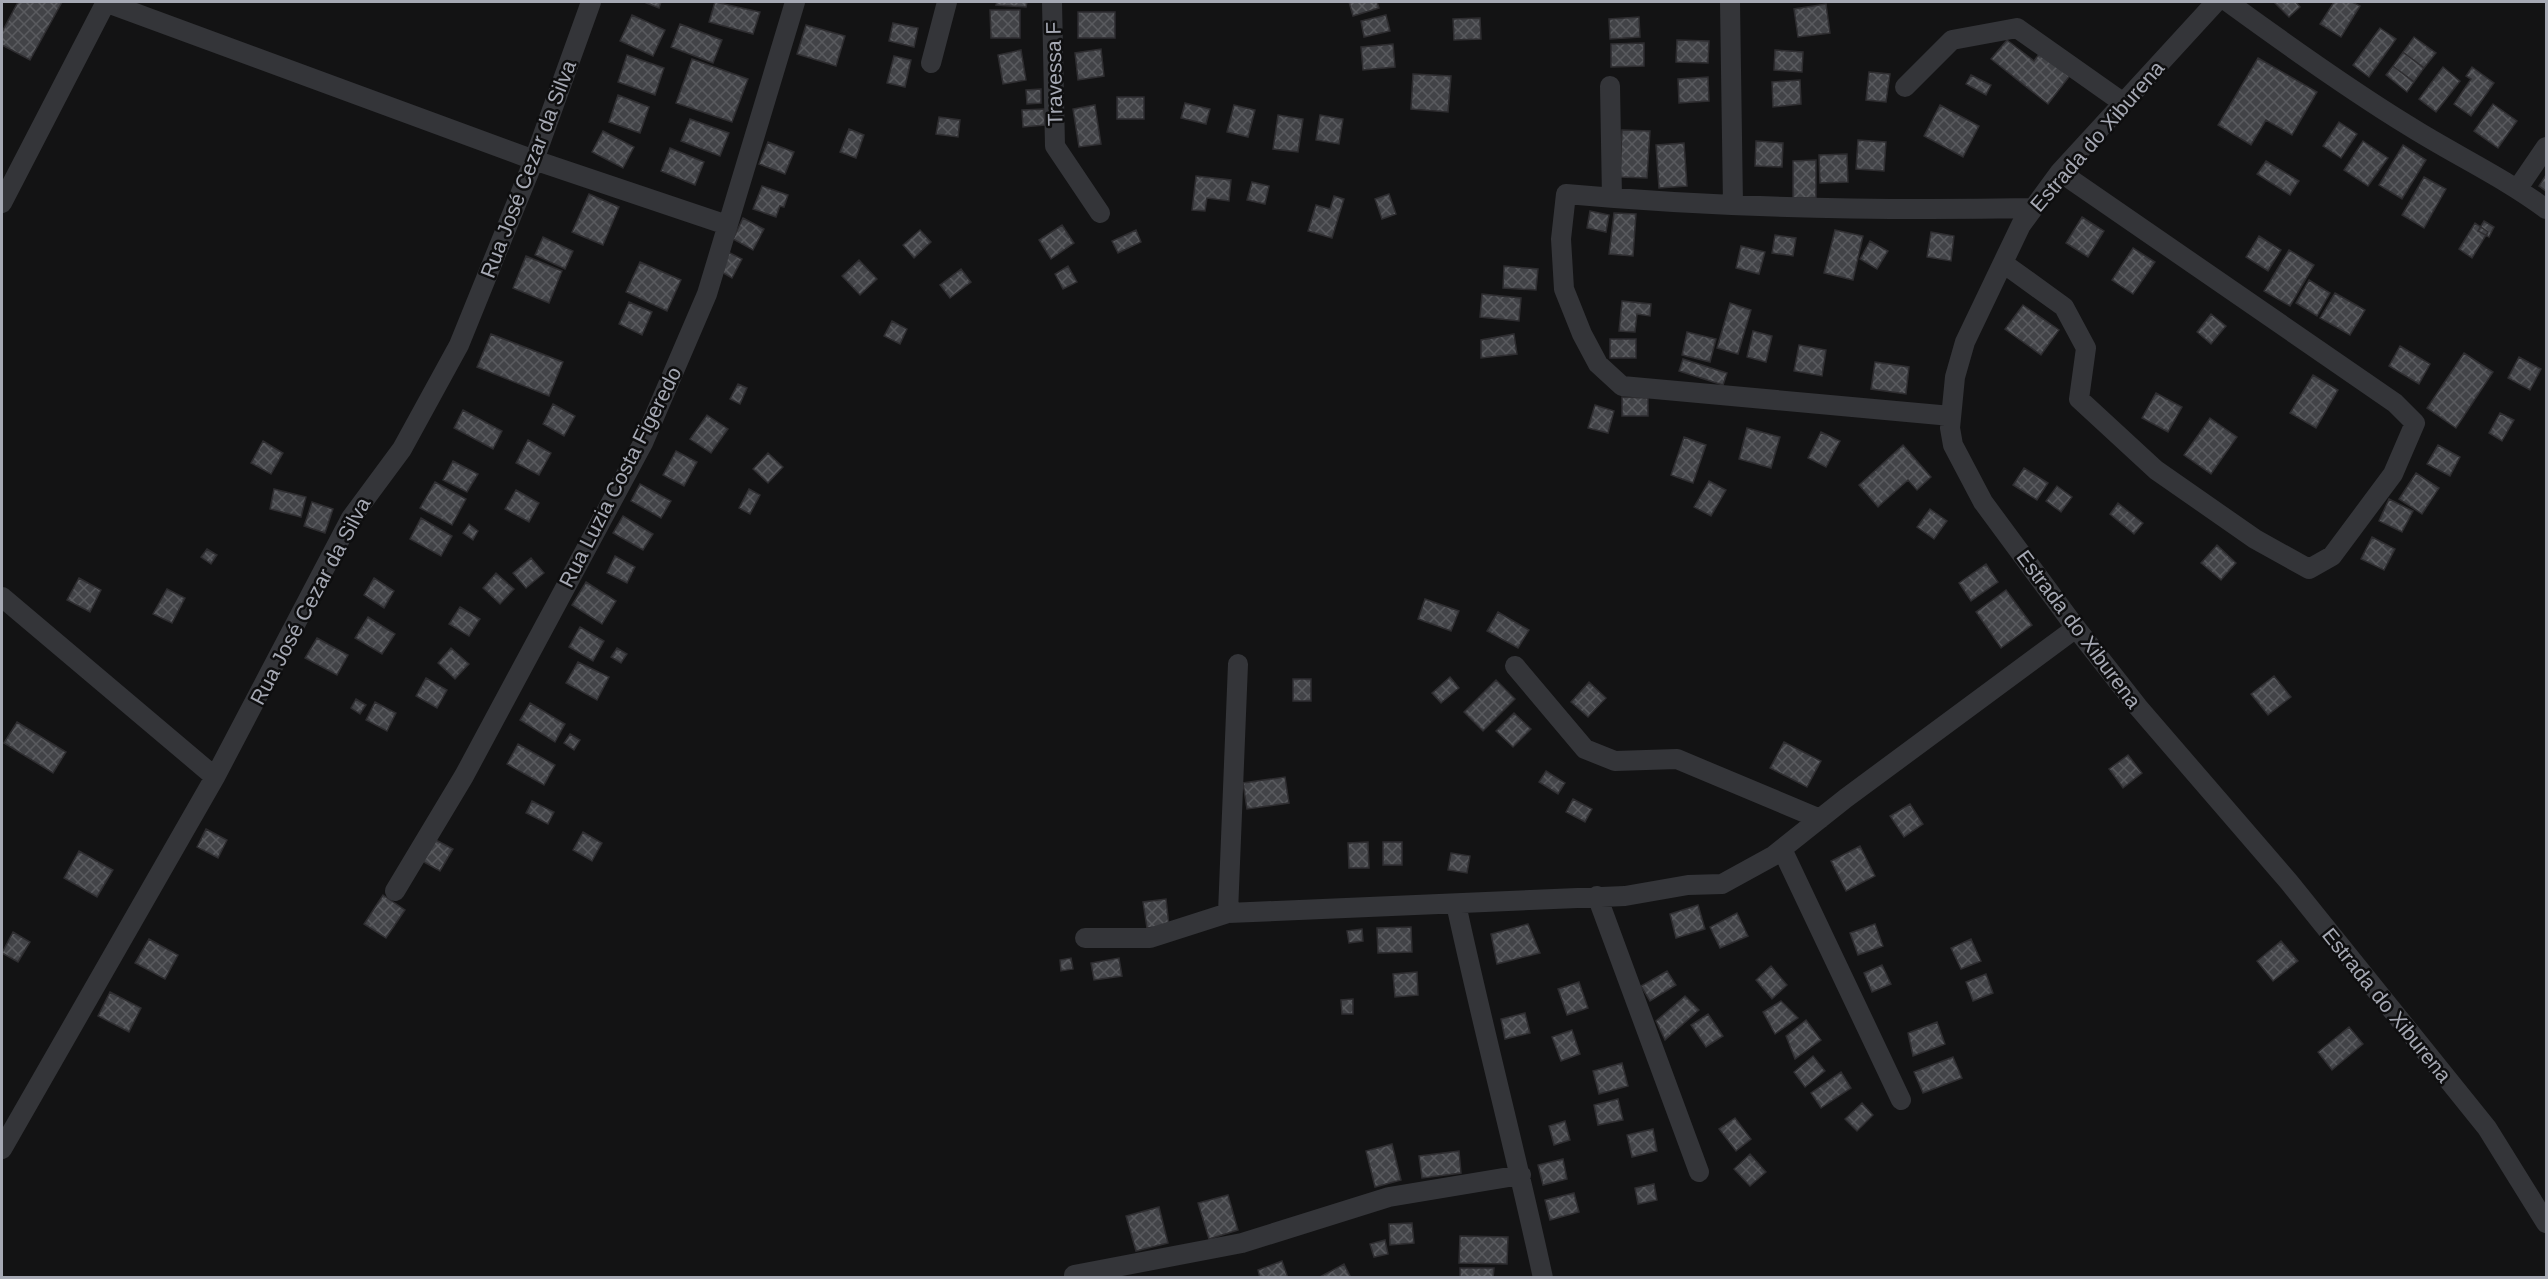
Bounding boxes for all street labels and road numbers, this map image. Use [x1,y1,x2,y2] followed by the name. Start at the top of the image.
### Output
[1042,22,1066,126] street label: Travessa F
[2026,56,2169,216] street label: Estrada do Xiburena
[476,57,580,281] street label: Rua José Cezar da Silva
[554,363,686,591] street label: Rua Luzia Costa Figeredo
[246,493,375,708] street label: Rua José Cezar da Silva
[2012,546,2146,713] street label: Estrada do Xiburena
[2318,923,2456,1087] street label: Estrada do Xiburena

